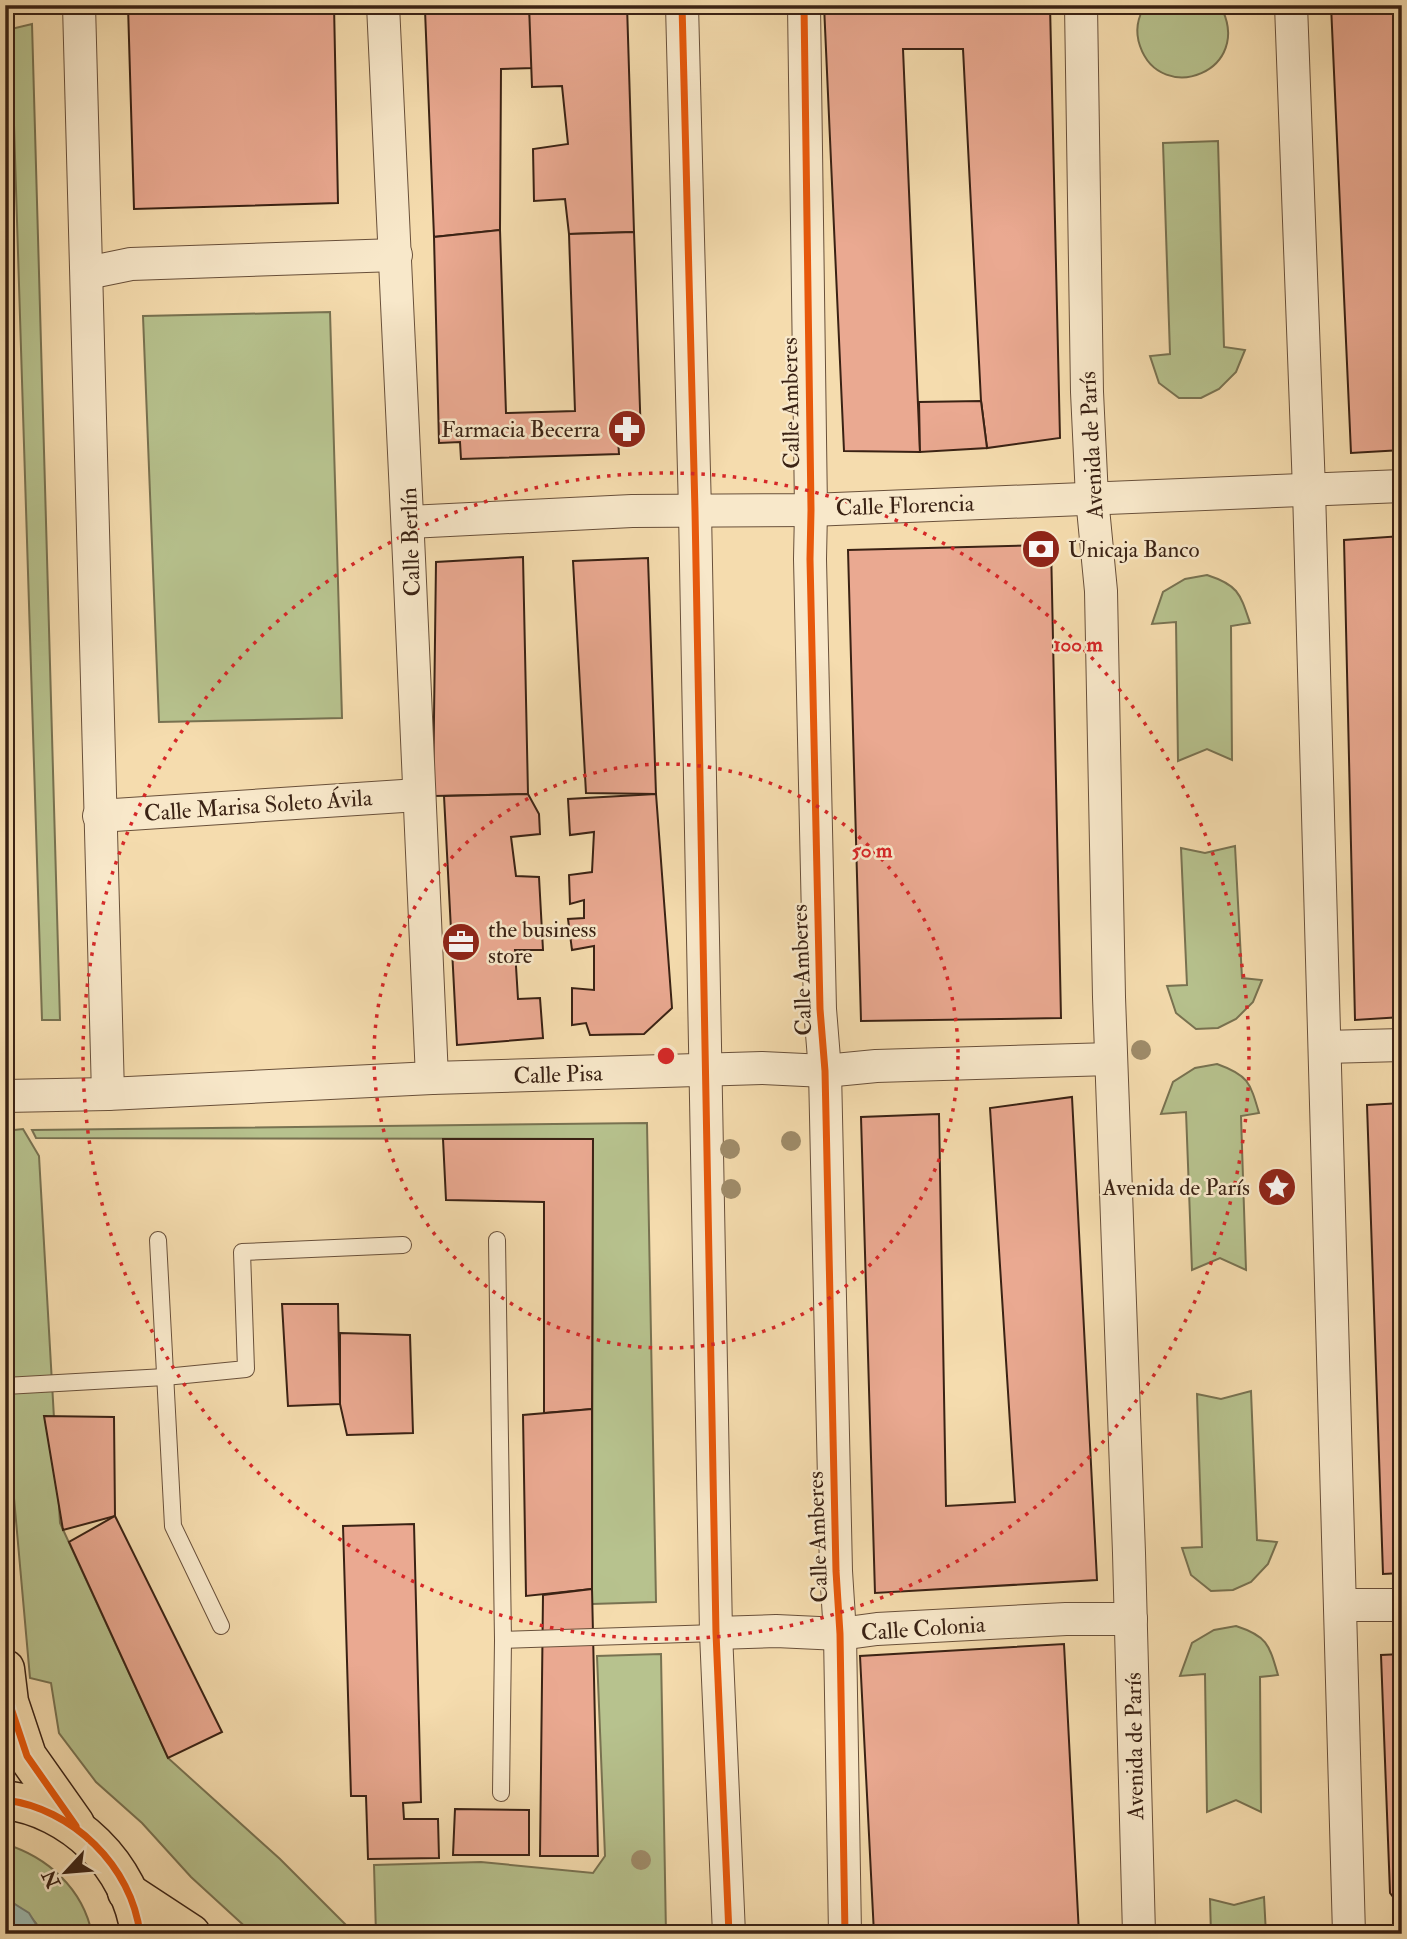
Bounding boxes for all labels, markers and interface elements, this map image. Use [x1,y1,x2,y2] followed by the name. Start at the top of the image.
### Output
[775,337,806,469] street label: Calle Amberes
[1073,370,1110,520] street label: Avenida de París
[606,408,648,450] pharmacy icon: Farmacia Becerra
[441,415,601,444] place label: Farmacia Becerra
[394,487,427,597] street label: Calle Berlín
[835,489,975,522] street label: Calle Florencia
[1020,528,1062,570] bank icon: Unicaja Banco
[1068,535,1200,564] place label: Unicaja Banco
[1053,631,1104,658] text: 100 m
[143,783,374,828] street label: Calle Marisa Soleto Ávila
[852,837,893,864] text: 50 m
[785,904,818,1036] street label: Calle Amberes
[488,915,596,970] place label: the business store
[440,921,482,963] office icon: the business store
[654,1044,678,1068] centre of rings
[513,1058,604,1091] street label: Calle Pisa
[1256,1166,1298,1208] place icon: Avenida de París
[1101,1173,1250,1202] place label: Avenida de París
[801,1471,834,1603] street label: Calle Amberes
[860,1610,987,1647] street label: Calle Colonia
[1119,1672,1150,1821] street label: Avenida de París
[32,1838,102,1908] north arrow
[37,1865,67,1893] text: N

